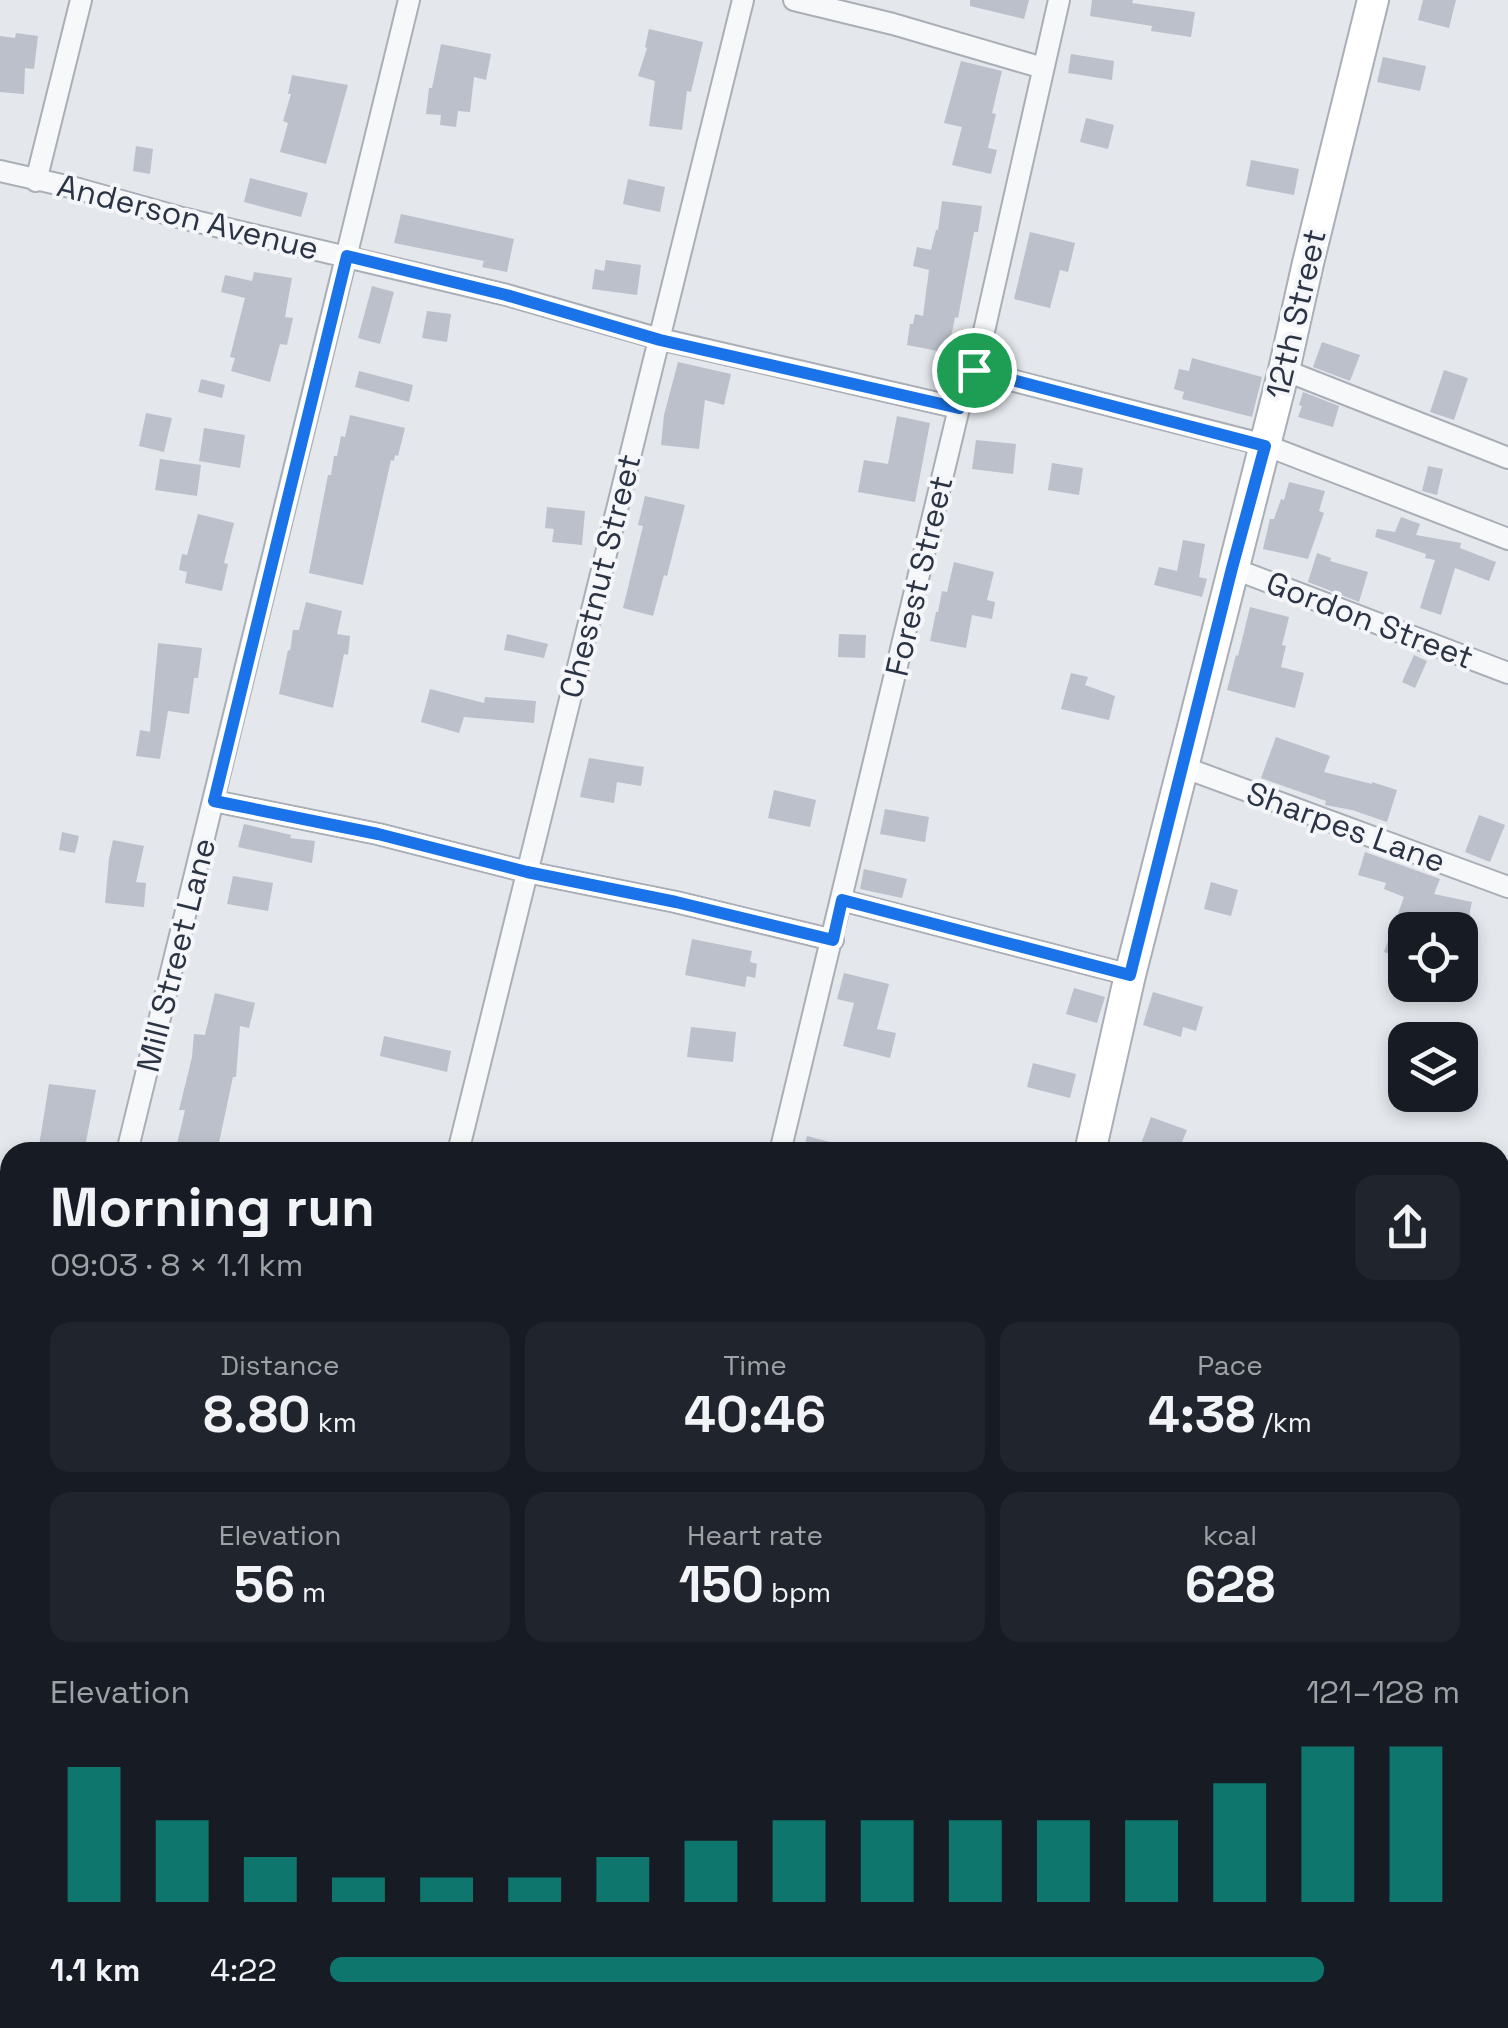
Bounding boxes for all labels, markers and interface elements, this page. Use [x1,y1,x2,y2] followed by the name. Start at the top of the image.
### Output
[53,165,323,269] street label: Anderson Avenue
[1257,225,1335,403] street label: 12th Street
[932,328,1017,413] pin
[947,343,1002,398] icon: arrive
[550,450,650,702] street label: Chestnut Street
[877,472,961,680] street label: Forest Street
[1261,562,1479,678] street label: Gordon Street
[1241,773,1451,881] street label: Sharpes Lane
[128,834,224,1076] street label: Mill Street Lane
[1388,912,1478,1112] map controls
[1388,912,1478,1002] button: locate
[1388,1022,1478,1112] button: layers
[50,1172,375,1242] text: Morning run
[1355,1175,1460,1280] button: share
[50,1245,303,1285] text: 09:03 · 8 × 1.1 km
[220,1347,340,1383] text: Distance
[723,1347,787,1383] text: Time
[1197,1347,1263,1383] text: Pace
[203,1383,310,1447] text: 8.80
[684,1383,826,1447] text: 40:46
[1148,1383,1255,1447] text: 4:38
[310,1404,357,1440] text: km
[1255,1404,1312,1440] text: /km
[219,1517,341,1553] text: Elevation
[687,1517,823,1553] text: Heart rate
[1203,1517,1257,1553] text: kcal
[234,1553,295,1617] text: 56
[679,1553,764,1617] text: 150
[1185,1553,1275,1617] text: 628
[295,1574,326,1610] text: m
[764,1574,831,1610] text: bpm
[50,1672,190,1712] text: Elevation
[1306,1672,1460,1712] text: 121–128 m
[50,1950,140,1990] text: 1.1 km
[210,1950,277,1990] text: 4:22

